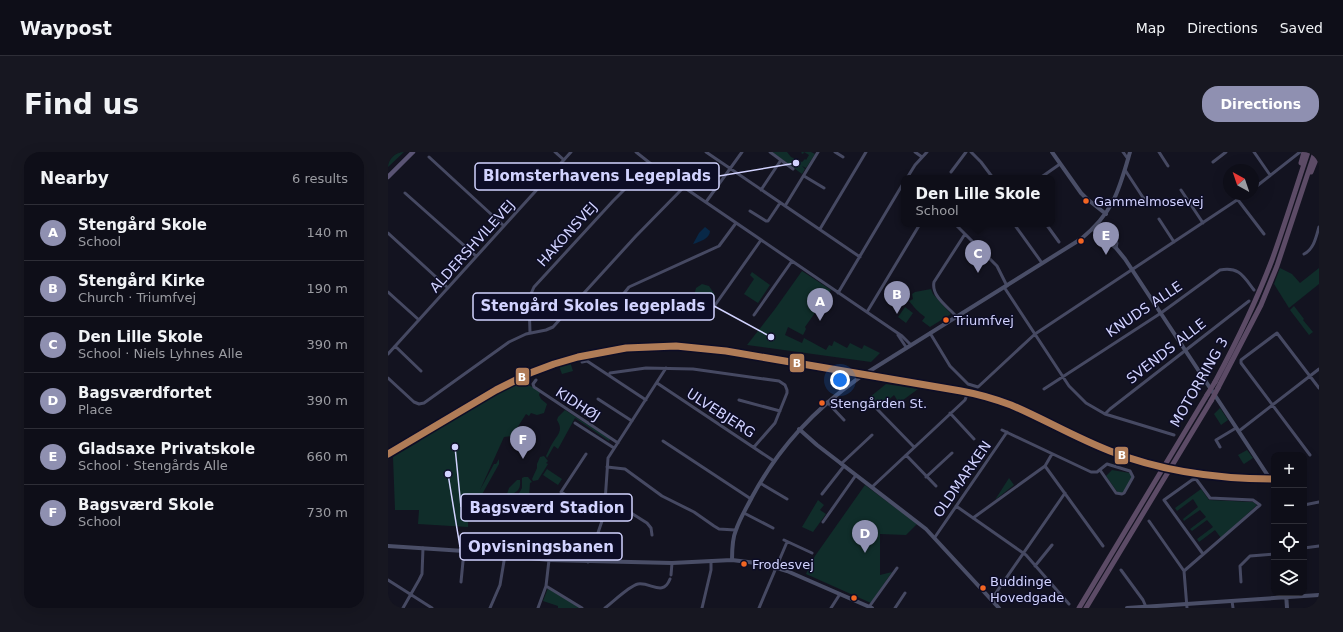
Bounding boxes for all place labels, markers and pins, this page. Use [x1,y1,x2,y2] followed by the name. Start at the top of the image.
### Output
[475,163,719,190] callout: Blomsterhavens Legeplads
[1094,194,1204,209] place label: Gammelmosevej
[1081,196,1091,206] marker: Gammelmosevej
[1093,222,1119,255] pin: E
[1076,236,1086,246] unlabelled marker
[965,240,991,273] pin: C
[884,281,910,314] pin: B
[807,288,833,321] pin: A
[473,293,714,320] callout: Stengård Skoles legeplads
[953,313,1014,328] place label: Triumfvej
[941,315,951,325] marker: Triumfvej
[830,396,927,411] place label: Stengården St.
[817,398,827,408] marker: Stengården St.
[510,426,536,459] pin: F
[461,494,632,521] callout: Bagsværd Stadion
[852,520,878,553] pin: D
[460,533,622,560] callout: Opvisningsbanen
[752,557,814,572] place label: Frodesvej
[739,559,749,569] marker: Frodesvej
[990,574,1064,605] place label: Buddinge Hovedgade
[978,583,988,593] marker: Buddinge Hovedgade
[849,593,859,603] unlabelled marker

